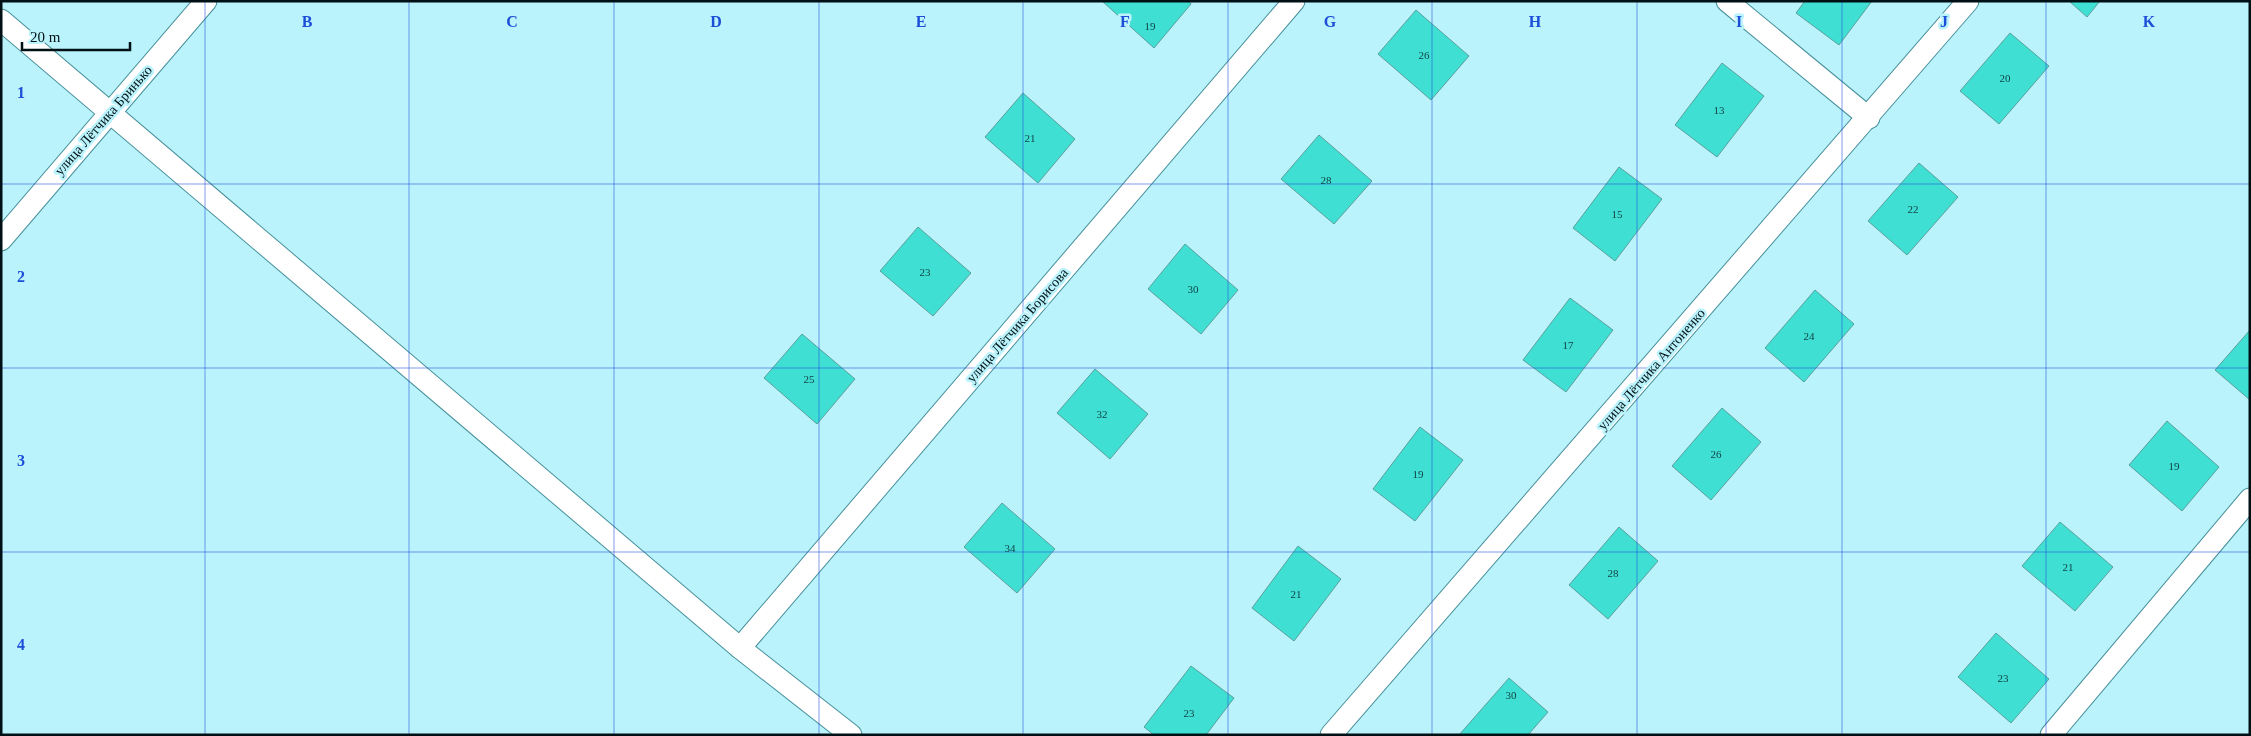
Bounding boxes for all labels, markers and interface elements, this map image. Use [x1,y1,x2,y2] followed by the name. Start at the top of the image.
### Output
[302,13,313,30] text: B
[506,13,518,30] text: C
[710,13,722,30] text: D
[916,13,926,30] text: E
[1120,13,1130,30] text: F
[1324,13,1337,30] text: G
[1529,13,1542,30] text: H
[1736,13,1742,30] text: I
[1940,13,1948,30] text: J
[2143,13,2156,30] text: K
[22,20,130,52] scale bar
[1145,20,1156,32] house number: 19
[30,29,61,45] text: 20 m
[1419,49,1430,61] house number: 26
[52,62,155,178] street label: улица Лётчика Бринько
[2000,72,2011,84] house number: 20
[17,84,25,101] text: 1
[1714,104,1725,116] house number: 13
[1025,132,1036,144] house number: 21
[1321,174,1332,186] house number: 28
[1908,203,1919,215] house number: 22
[1612,208,1623,220] house number: 15
[964,265,1071,385] street label: улица Лётчика Борисова
[920,266,931,278] house number: 23
[17,268,25,285] text: 2
[1188,283,1199,295] house number: 30
[1595,306,1708,433] street label: улица Лётчика Антоненко
[1804,330,1815,342] house number: 24
[1563,339,1574,351] house number: 17
[804,373,815,385] house number: 25
[1097,408,1108,420] house number: 32
[1711,448,1722,460] house number: 26
[17,452,25,469] text: 3
[2169,460,2180,472] house number: 19
[1413,468,1424,480] house number: 19
[1005,542,1016,554] house number: 34
[2063,561,2074,573] house number: 21
[1608,567,1619,579] house number: 28
[1291,588,1302,600] house number: 21
[17,636,25,653] text: 4
[1998,672,2009,684] house number: 23
[1506,689,1517,701] house number: 30
[1184,707,1195,719] house number: 23

